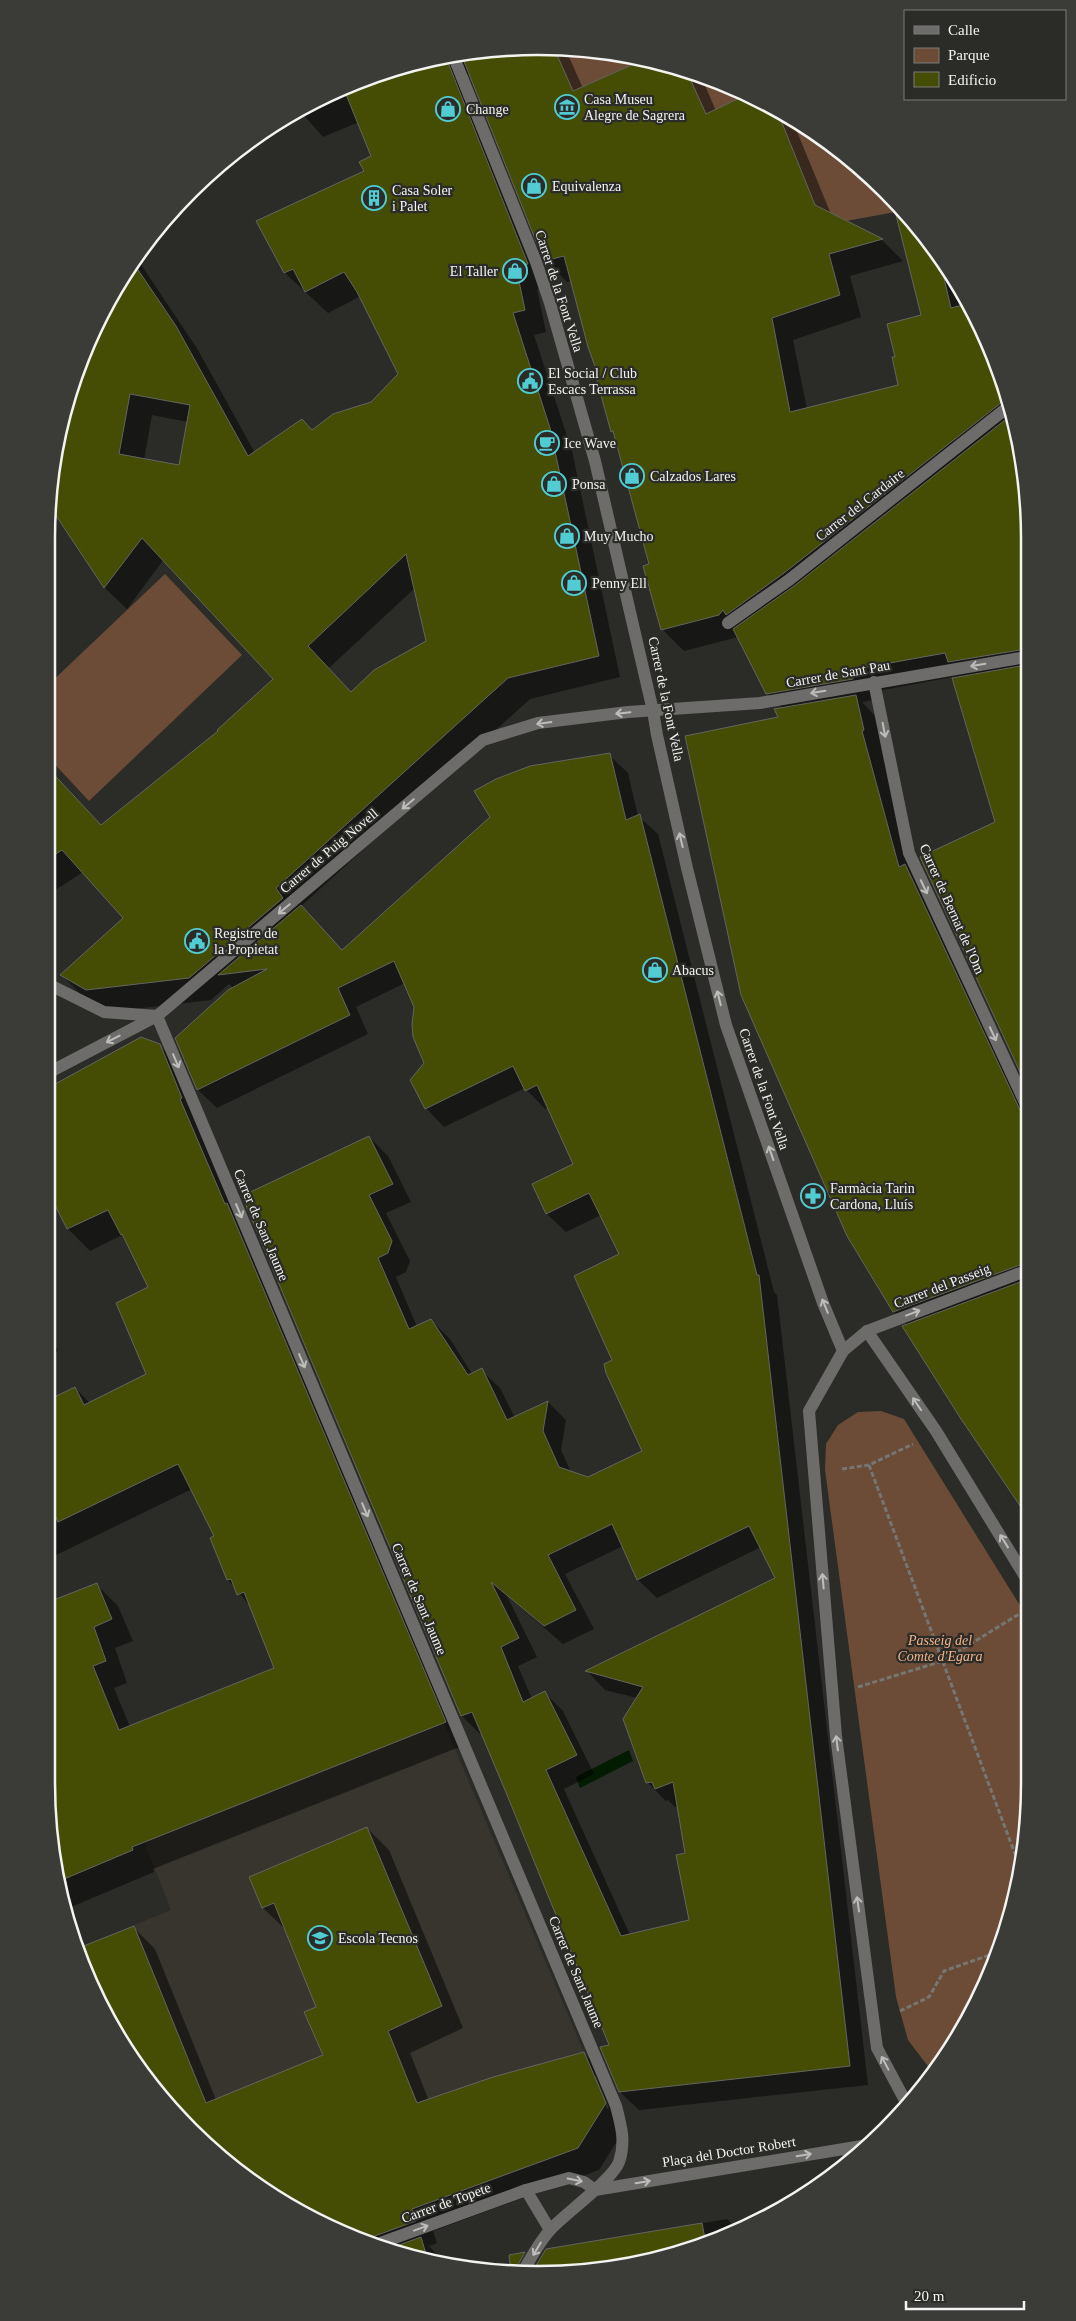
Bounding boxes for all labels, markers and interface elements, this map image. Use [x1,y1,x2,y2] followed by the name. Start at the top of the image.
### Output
[904,10,1066,100] legend
[948,22,980,38] text: Calle
[948,47,990,63] text: Parque
[948,72,996,88] text: Edificio
[584,92,686,123] place label: Casa Museu Alegre de Sagrera
[554,94,580,120] museum icon: Casa Museu Alegre de Sagrera
[435,96,461,122] shop icon: Change
[466,102,509,117] place label: Change
[521,173,547,199] shop icon: Equivalenza
[552,179,622,194] place label: Equivalenza
[392,183,453,214] place label: Casa Soler i Palet
[361,185,387,211] building icon: Casa Soler i Palet
[532,228,586,355] street label: Carrer de la Font Vella
[502,258,528,284] shop icon: El Taller
[450,264,498,279] place label: El Taller
[548,366,637,397] place label: El Social / Club Escacs Terrassa
[517,368,543,394] public building icon: El Social / Club Escacs Terrassa
[534,430,560,456] cafe icon: Ice Wave
[564,436,616,451] place label: Ice Wave
[619,463,645,489] shop icon: Calzados Lares
[813,466,907,544] street label: Carrer del Cardaire
[650,469,736,484] place label: Calzados Lares
[541,471,567,497] shop icon: Ponsa
[572,477,606,492] place label: Ponsa
[554,523,580,549] shop icon: Muy Mucho
[584,529,654,544] place label: Muy Mucho
[561,570,587,596] shop icon: Penny Ell
[592,576,647,591] place label: Penny Ell
[645,635,687,764] street label: Carrer de la Font Vella
[785,657,891,691] street label: Carrer de Sant Pau
[970,660,986,670] one-way arrow
[810,688,826,698] one-way arrow
[615,708,631,718] one-way arrow
[537,718,553,728] one-way arrow
[880,722,890,738] one-way arrow
[401,798,414,810] one-way arrow
[277,806,381,896] street label: Carrer de Puig Novell
[676,833,685,849] one-way arrow
[916,842,988,977] street label: Carrer de Bernat de l'Om
[920,879,930,894] one-way arrow
[277,903,290,915] one-way arrow
[214,926,278,957] place label: Registre de la Propietat
[184,928,210,954] public building icon: Registre de la Propietat
[642,957,668,983] shop icon: Abacus
[672,963,714,978] place label: Abacus
[714,991,723,1007] one-way arrow
[736,1026,792,1152] street label: Carrer de la Font Vella
[989,1026,998,1041] one-way arrow
[106,1034,121,1044] one-way arrow
[172,1053,181,1068] one-way arrow
[765,1145,775,1161] one-way arrow
[231,1167,291,1283] street label: Carrer de Sant Jaume
[830,1181,915,1212] place label: Farmàcia Tarin Cardona, Lluís
[800,1183,826,1209] pharmacy icon: Farmàcia Tarin Cardona, Lluís
[235,1203,244,1218] one-way arrow
[892,1261,992,1311] street label: Carrer del Passeig
[819,1299,829,1314] one-way arrow
[905,1308,920,1317] one-way arrow
[298,1353,307,1368] one-way arrow
[912,1397,922,1411] one-way arrow
[362,1503,371,1518] one-way arrow
[998,1535,1008,1549] one-way arrow
[389,1541,449,1657] street label: Carrer de Sant Jaume
[818,1574,828,1590] one-way arrow
[897,1633,983,1664] park label: Passeig del Comte d'Egara
[832,1736,842,1752] one-way arrow
[853,1897,863,1913] one-way arrow
[546,1914,606,2030] street label: Carrer de Sant Jaume
[307,1925,333,1951] school or university icon: Escola Tecnos
[338,1931,418,1946] place label: Escola Tecnos
[880,2056,890,2071] one-way arrow
[661,2134,797,2170] street label: Plaça del Doctor Robert
[795,2149,811,2159] one-way arrow
[567,2176,583,2186] one-way arrow
[635,2176,651,2186] one-way arrow
[399,2180,493,2226] street label: Carrer de Topete
[413,2223,428,2232] one-way arrow
[531,2241,541,2255] one-way arrow
[906,2278,1024,2310] scale bar
[914,2288,945,2304] text: 20 m

